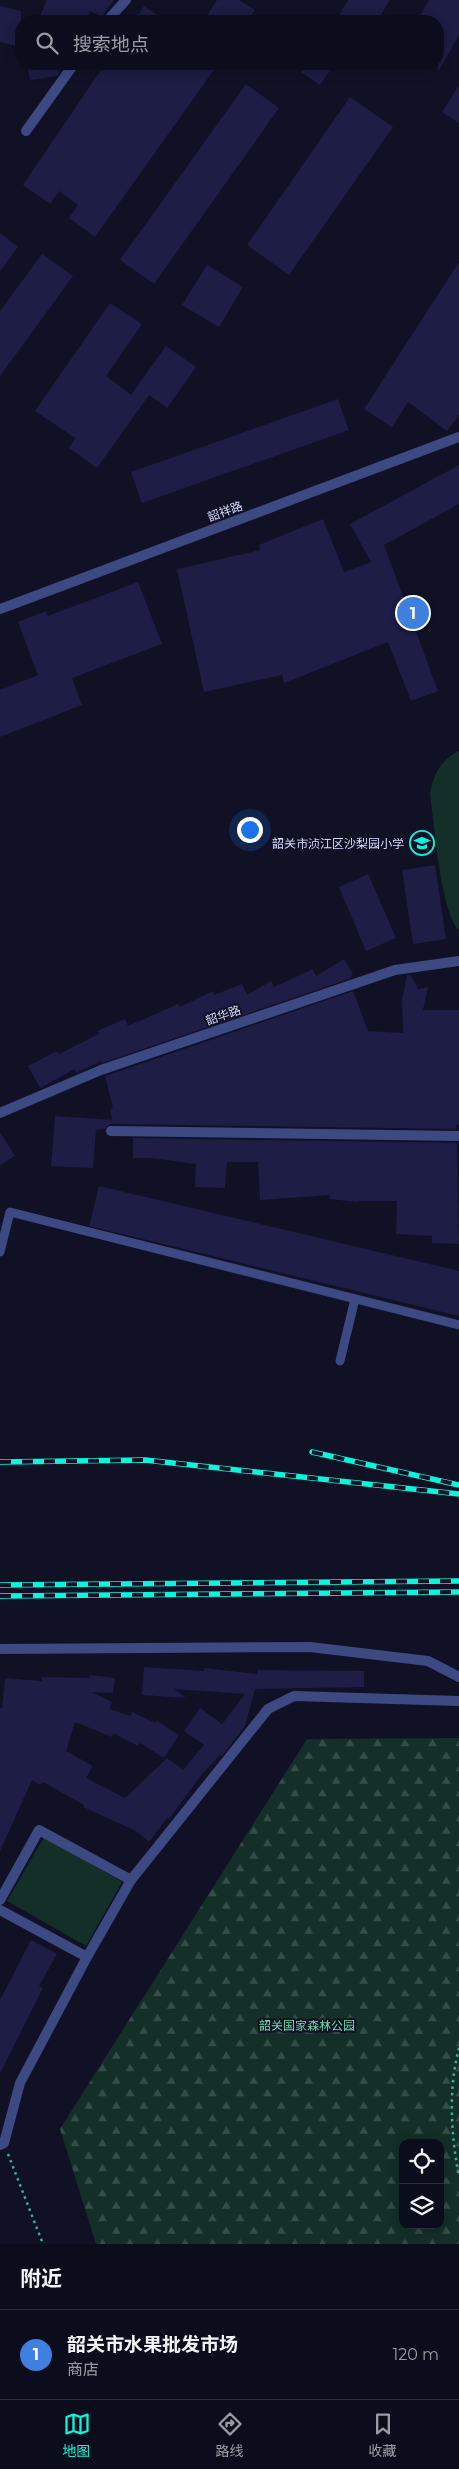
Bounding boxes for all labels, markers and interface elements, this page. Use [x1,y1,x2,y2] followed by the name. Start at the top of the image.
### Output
[15,15,444,70] search box
[33,29,61,57] icon: search
[73,33,149,56] text: 搜索地点
[206,498,244,524] street label: 韶祥路
[397,594,429,632] pin: 1
[237,817,263,843] your location
[409,830,435,856] school or university icon: 韶关市浈江区沙梨园小学
[272,836,404,851] place label: 韶关市浈江区沙梨园小学
[204,1002,242,1028] street label: 韶华路
[259,2018,355,2033] park label: 韶关国家森林公园
[399,2139,444,2229] map controls
[399,2139,444,2184] button: locate
[399,2184,444,2229] button: layers
[20,2266,62,2291] text: 附近
[67,2333,238,2356] text: 韶关市水果批发市场
[33,2345,39,2364] text: 1
[392,2345,439,2364] text: 120 m
[67,2360,99,2379] text: 商店
[63,2410,91,2460] tab: 地图
[216,2410,244,2460] tab: 路线
[369,2410,397,2460] tab: 收藏

